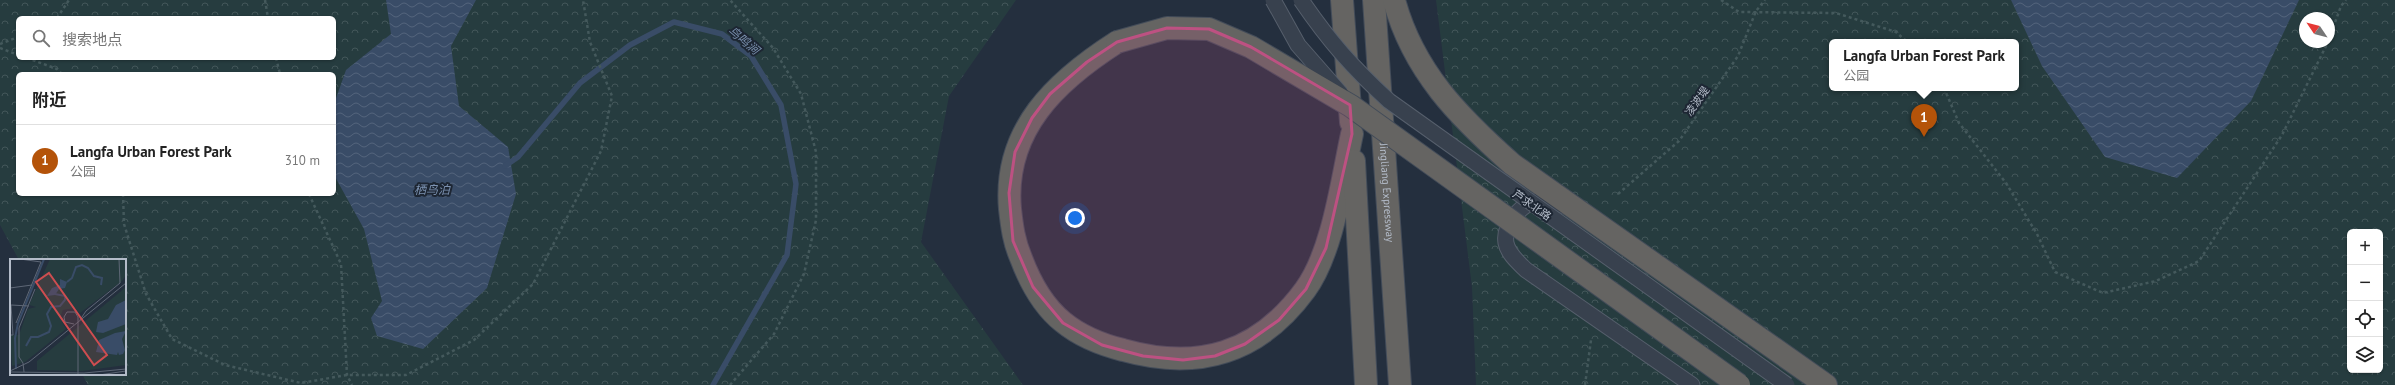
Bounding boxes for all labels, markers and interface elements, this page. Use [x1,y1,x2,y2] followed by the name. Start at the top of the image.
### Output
[2299,12,2335,48] north arrow
[16,16,336,60] search box
[725,23,764,59] water label: 鸟鸣涧
[30,27,52,49] icon: search
[62,30,122,49] text: 搜索地点
[1829,39,2019,91] popup
[1843,46,2005,65] text: Langfa Urban Forest Park
[1843,67,1869,84] text: 公园
[1682,83,1712,119] street label: 凌波堤
[32,89,66,111] text: 附近
[1911,104,1937,137] pin: 1
[1377,141,1397,244] street label: Jingliang Expressway
[70,142,232,161] text: Langfa Urban Forest Park
[41,152,49,169] text: 1
[285,152,320,169] text: 310 m
[70,163,96,180] text: 公园
[414,182,451,197] water label: 栖鸟泊
[1510,187,1554,223] street label: 芦求北路
[1065,208,1085,228] your location
[2347,229,2383,373] map controls
[2347,229,2383,265] button: +
[10,259,126,375] inset map
[2347,265,2383,301] button: −
[2347,301,2383,337] button: locate
[2347,337,2383,373] button: layers

